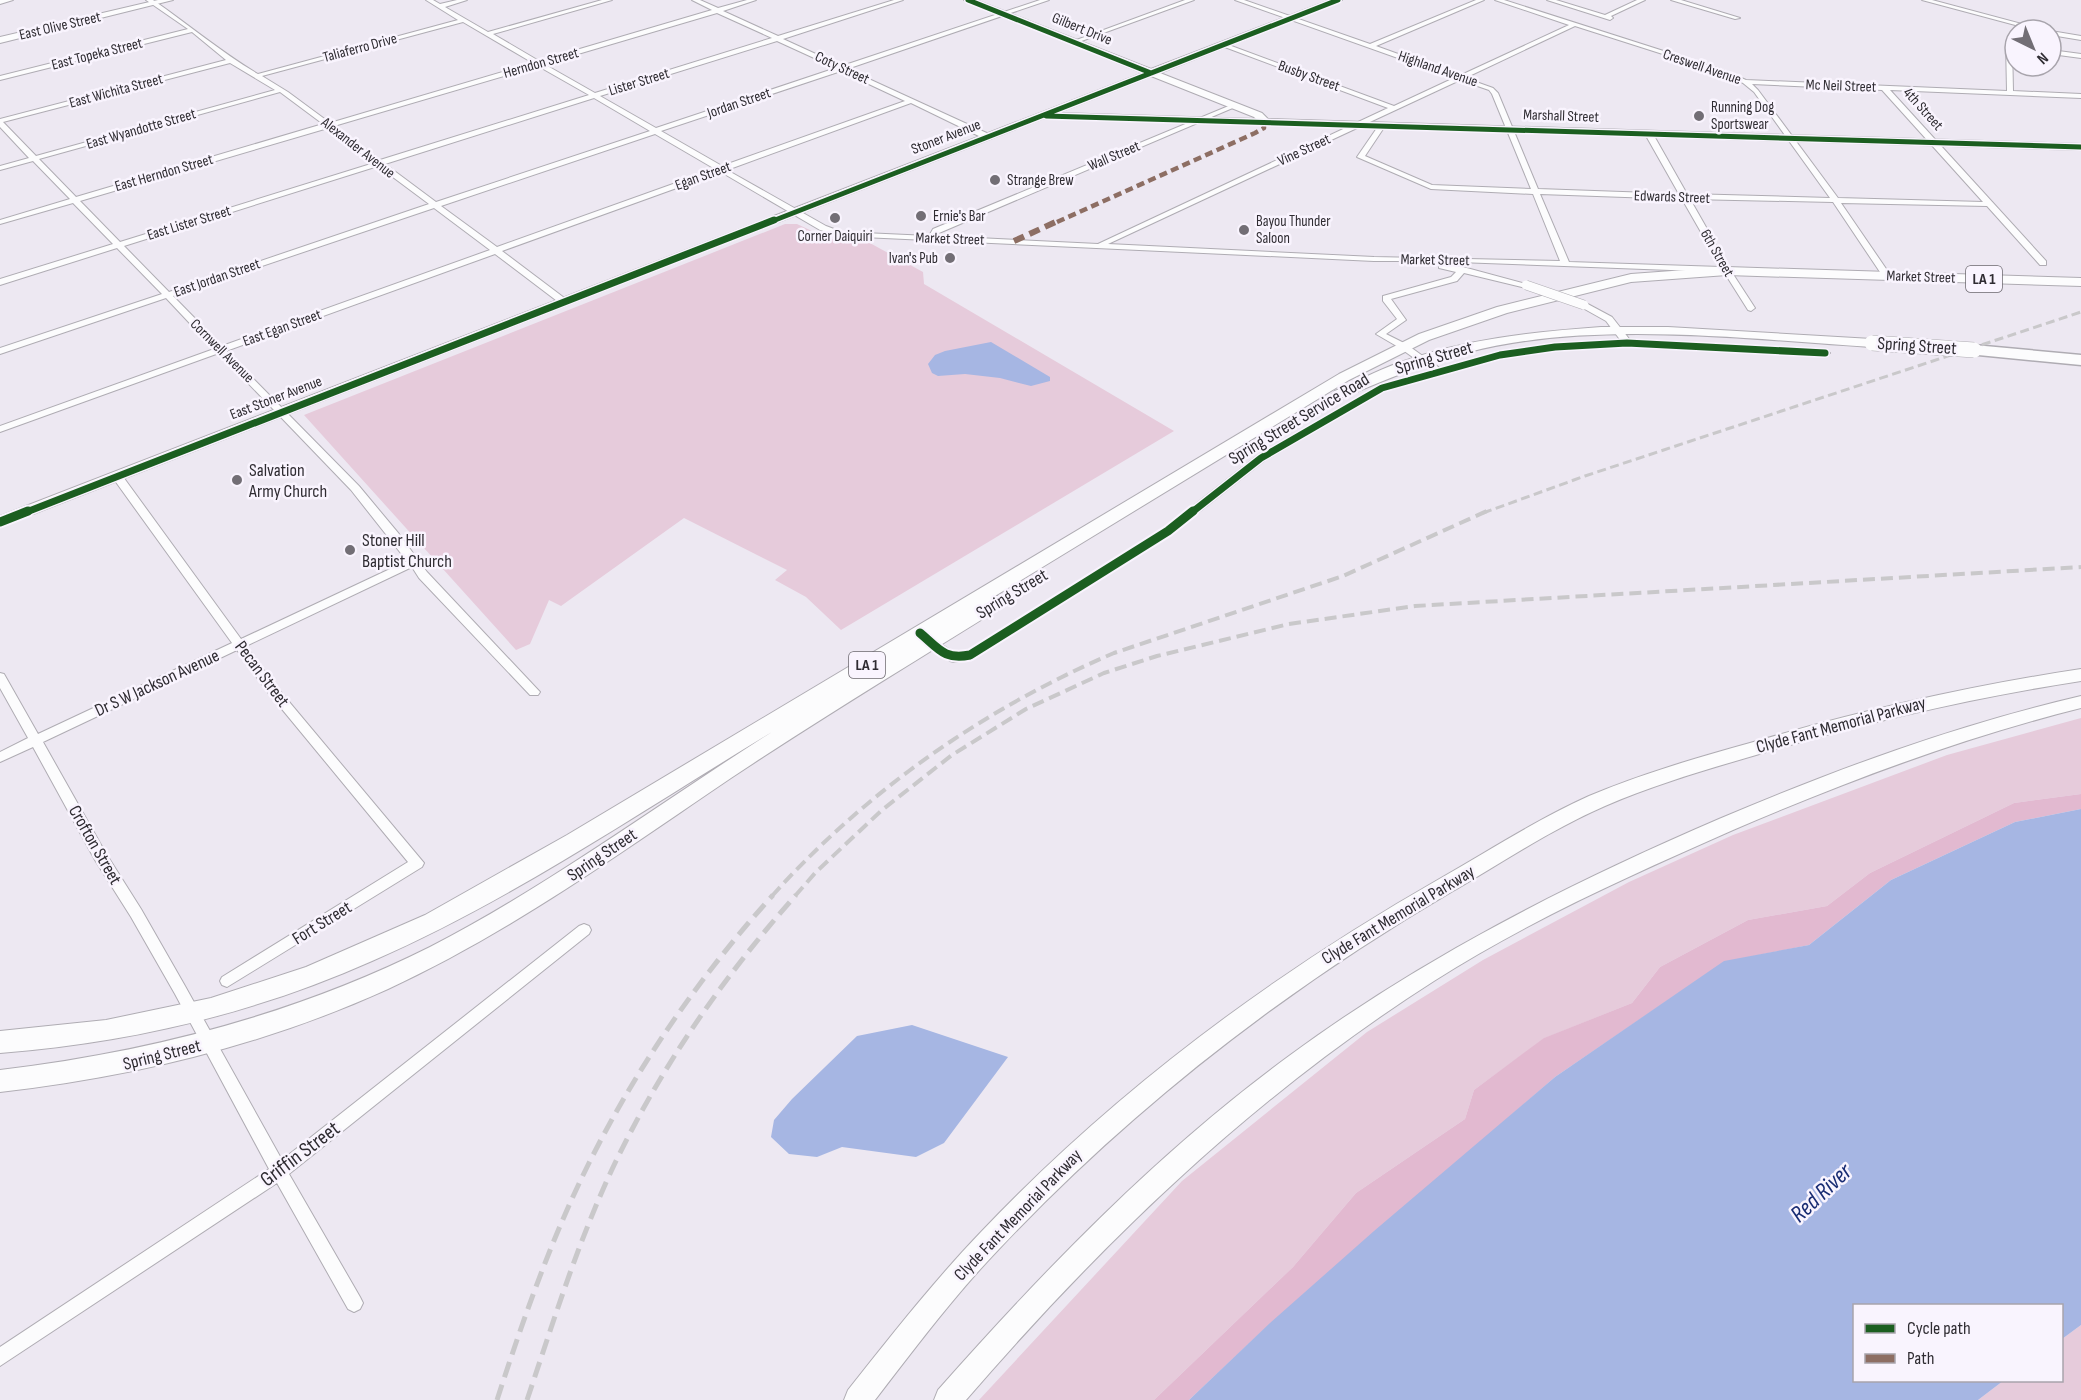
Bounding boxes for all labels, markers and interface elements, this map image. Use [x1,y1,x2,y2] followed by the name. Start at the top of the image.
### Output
[17,7,103,45] street label: East Olive Street
[1049,8,1115,50] street label: Gilbert Drive
[2003,18,2063,78] north arrow
[321,29,399,67] street label: Taliaferro Drive
[49,33,145,74] street label: East Topeka Street
[501,43,581,83] street label: Herndon Street
[1660,45,1744,89] street label: Creswell Avenue
[1396,46,1480,92] street label: Highland Avenue
[812,47,873,89] street label: Coty Street
[2033,48,2052,68] text: N
[1276,56,1343,96] street label: Busby Street
[606,64,672,100] street label: Lister Street
[67,69,165,113] street label: East Wichita Street
[1805,75,1877,97] street label: Mc Neil Street
[704,83,774,123] street label: Jordan Street
[1899,84,1948,135] street label: 4th Street
[1711,98,1774,134] place label: Running Dog Sportswear
[84,104,198,154] street label: East Wyandotte Street
[1523,105,1600,127] street label: Marshall Street
[1692,109,1706,123] marker: Running Dog Sportswear
[316,113,399,183] street label: Alexander Avenue
[909,115,983,159] street label: Stoner Avenue
[1275,129,1334,170] street label: Vine Street
[1085,136,1143,175] street label: Wall Street
[113,150,216,196] street label: East Herndon Street
[672,157,734,195] street label: Egan Street
[1007,171,1074,190] place label: Strange Brew
[988,173,1002,187] marker: Strange Brew
[1634,186,1711,208] street label: Edwards Street
[145,201,234,245] street label: East Lister Street
[933,207,986,226] place label: Ernie's Bar
[914,209,928,223] marker: Ernie's Bar
[828,211,842,225] marker: Corner Daiquiri
[1256,212,1331,248] place label: Bayou Thunder Saloon
[1237,223,1251,237] marker: Bayou Thunder Saloon
[1696,226,1738,280] street label: 6th Street
[797,227,873,246] place label: Corner Daiquiri
[915,228,985,250] street label: Market Street
[889,249,938,268] place label: Ivan's Pub
[1400,250,1470,270] street label: Market Street
[943,251,957,265] marker: Ivan's Pub
[171,254,263,302] street label: East Jordan Street
[1886,266,1956,288] street label: Market Street
[1966,266,2002,292] road number: LA 1
[240,305,324,351] street label: East Egan Street
[186,315,258,387] street label: Cornwell Avenue
[1877,333,1958,359] street label: Spring Street
[1393,337,1476,379] street label: Spring Street
[1225,369,1373,469] street label: Spring Street Service Road
[227,372,325,424] street label: East Stoner Avenue
[248,460,327,502] place label: Salvation Army Church
[230,473,244,487] marker: Salvation Army Church
[362,530,452,572] place label: Stoner Hill Baptist Church
[343,543,357,557] marker: Stoner Hill Baptist Church
[973,564,1052,623] street label: Spring Street
[230,637,294,712] street label: Pecan Street
[91,645,223,721] street label: Dr S W Jackson Avenue
[849,652,885,678] road number: LA 1
[1754,692,1928,758] street label: Clyde Fant Memorial Parkway
[64,802,126,889] street label: Crofton Street
[563,824,641,886] street label: Spring Street
[1318,861,1478,969] street label: Clyde Fant Memorial Parkway
[289,896,356,949] street label: Fort Street
[121,1035,204,1075] street label: Spring Street
[255,1116,345,1192] street label: Griffin Street
[950,1145,1086,1285] street label: Clyde Fant Memorial Parkway
[1784,1156,1859,1229] water label: Red River
[1853,1304,2063,1382] legend
[1907,1318,1971,1339] text: Cycle path
[1907,1348,1935,1369] text: Path

